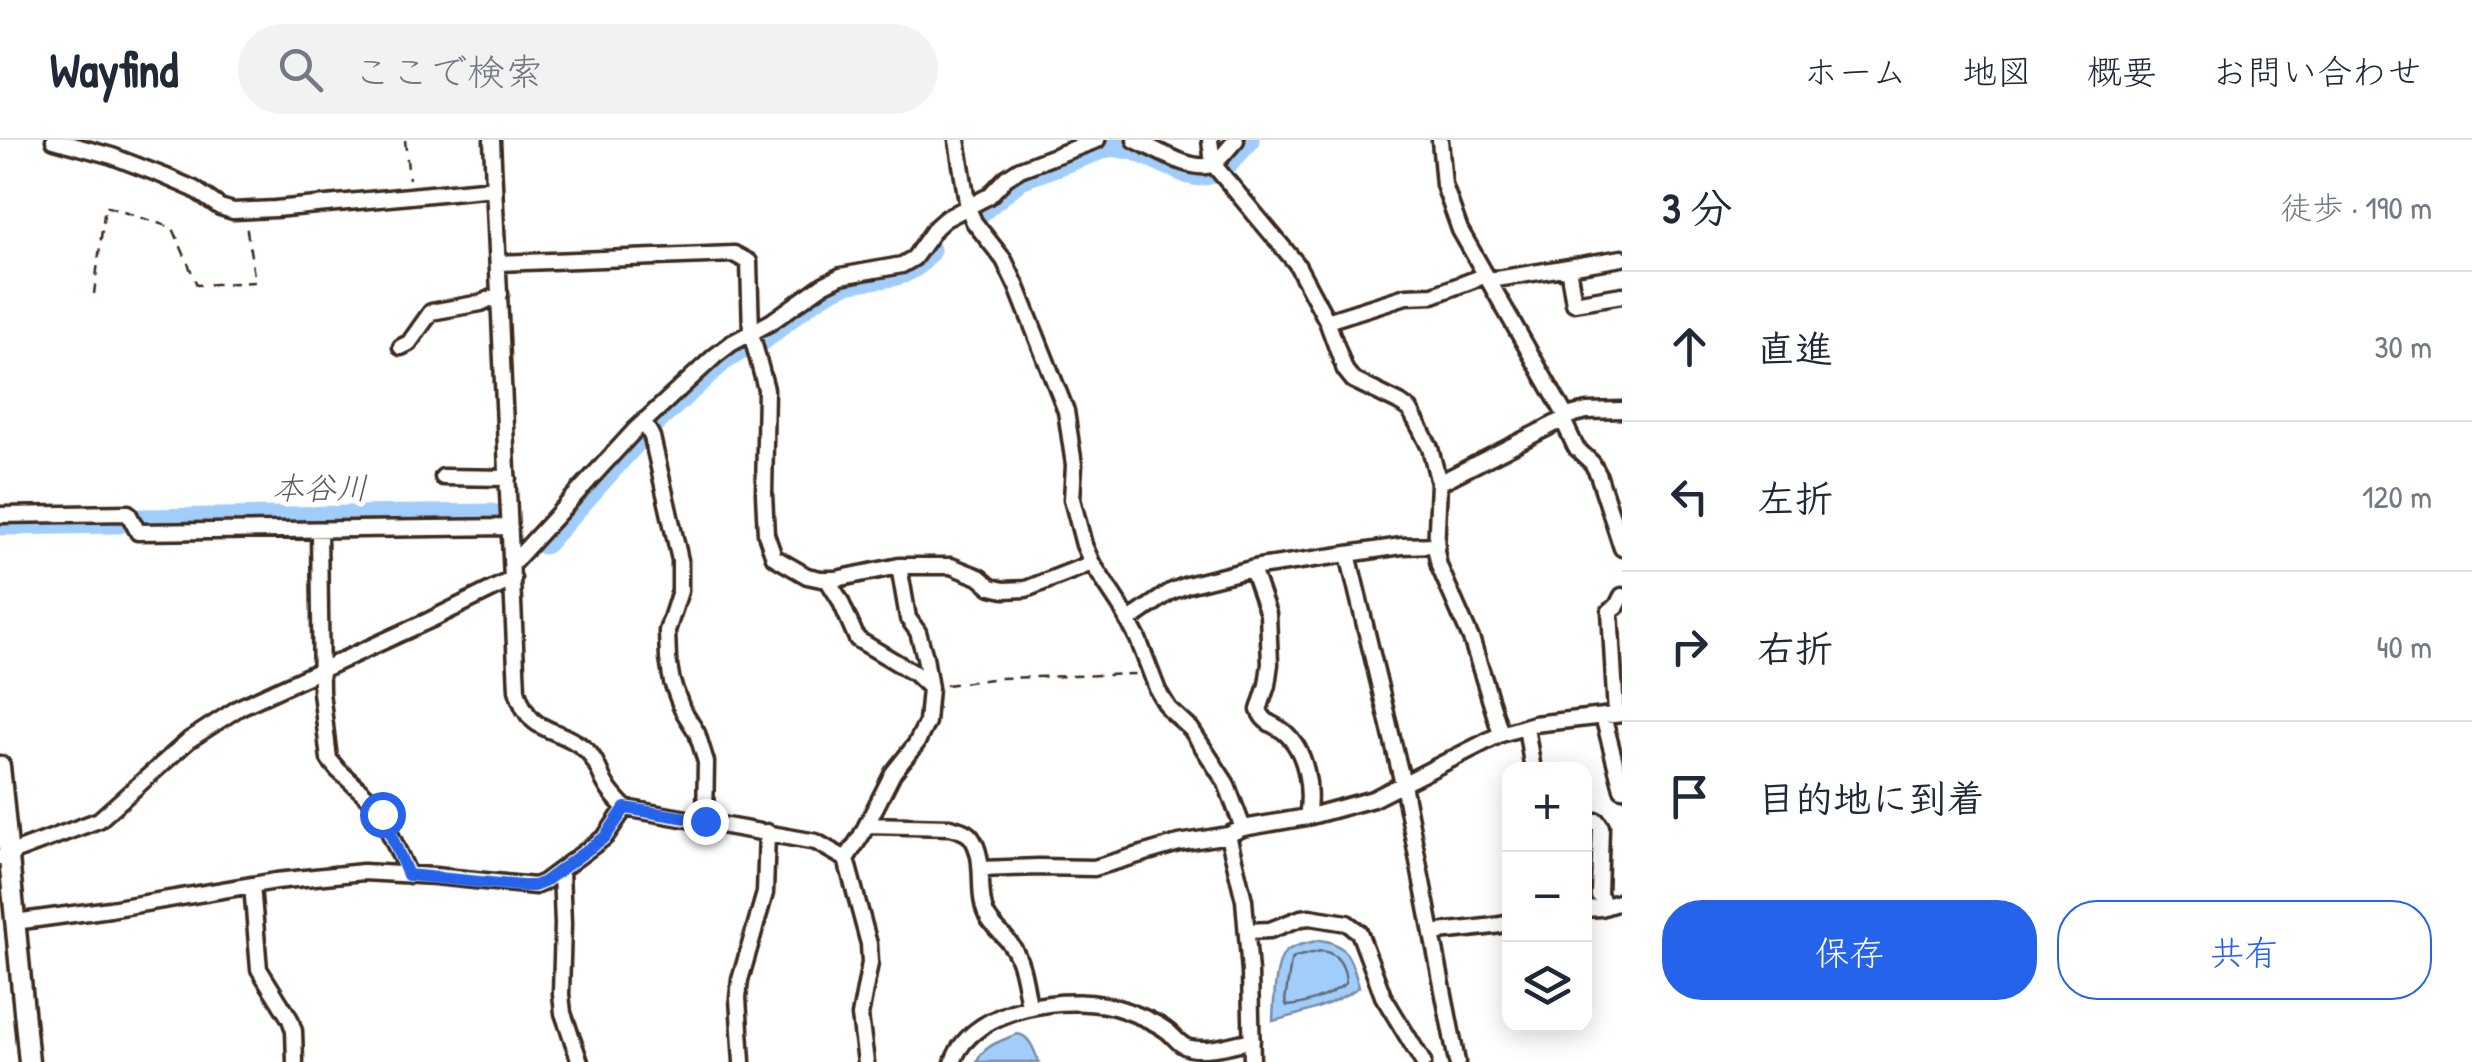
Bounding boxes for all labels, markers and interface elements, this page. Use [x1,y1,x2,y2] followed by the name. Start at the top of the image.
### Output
[238,24,938,114] search box
[50,37,178,102] text: Wayfind
[273,42,328,97] icon: search
[353,45,543,97] text: ここで検索
[1803,48,1907,95] text: ホーム
[1962,48,2032,95] text: 地図
[2087,48,2157,95] text: 概要
[2212,48,2422,95] text: お問い合わせ
[1662,179,1732,236] text: 3 分
[2280,186,2432,229] text: 徒歩 · 190 m
[1662,319,1717,374] icon: ahead
[1757,322,1833,374] text: 直進
[2374,325,2432,368] text: 30 m
[272,466,368,509] water label: 本谷川
[1662,469,1717,524] icon: left
[1757,472,1833,524] text: 左折
[2362,475,2432,518] text: 120 m
[1662,619,1717,674] icon: right
[1757,622,1833,674] text: 右折
[2377,625,2432,668] text: 40 m
[1502,762,1592,1032] map controls
[1502,762,1592,852] button: +
[1662,769,1717,824] icon: arrive
[1757,772,1985,824] text: 目的地に到着
[360,792,406,838] route start
[683,799,729,845] route end
[1502,852,1592,942] button: −
[1662,900,2037,1000] button: 保存
[2057,900,2432,1000] button: 共有
[1502,942,1592,1032] button: layers

